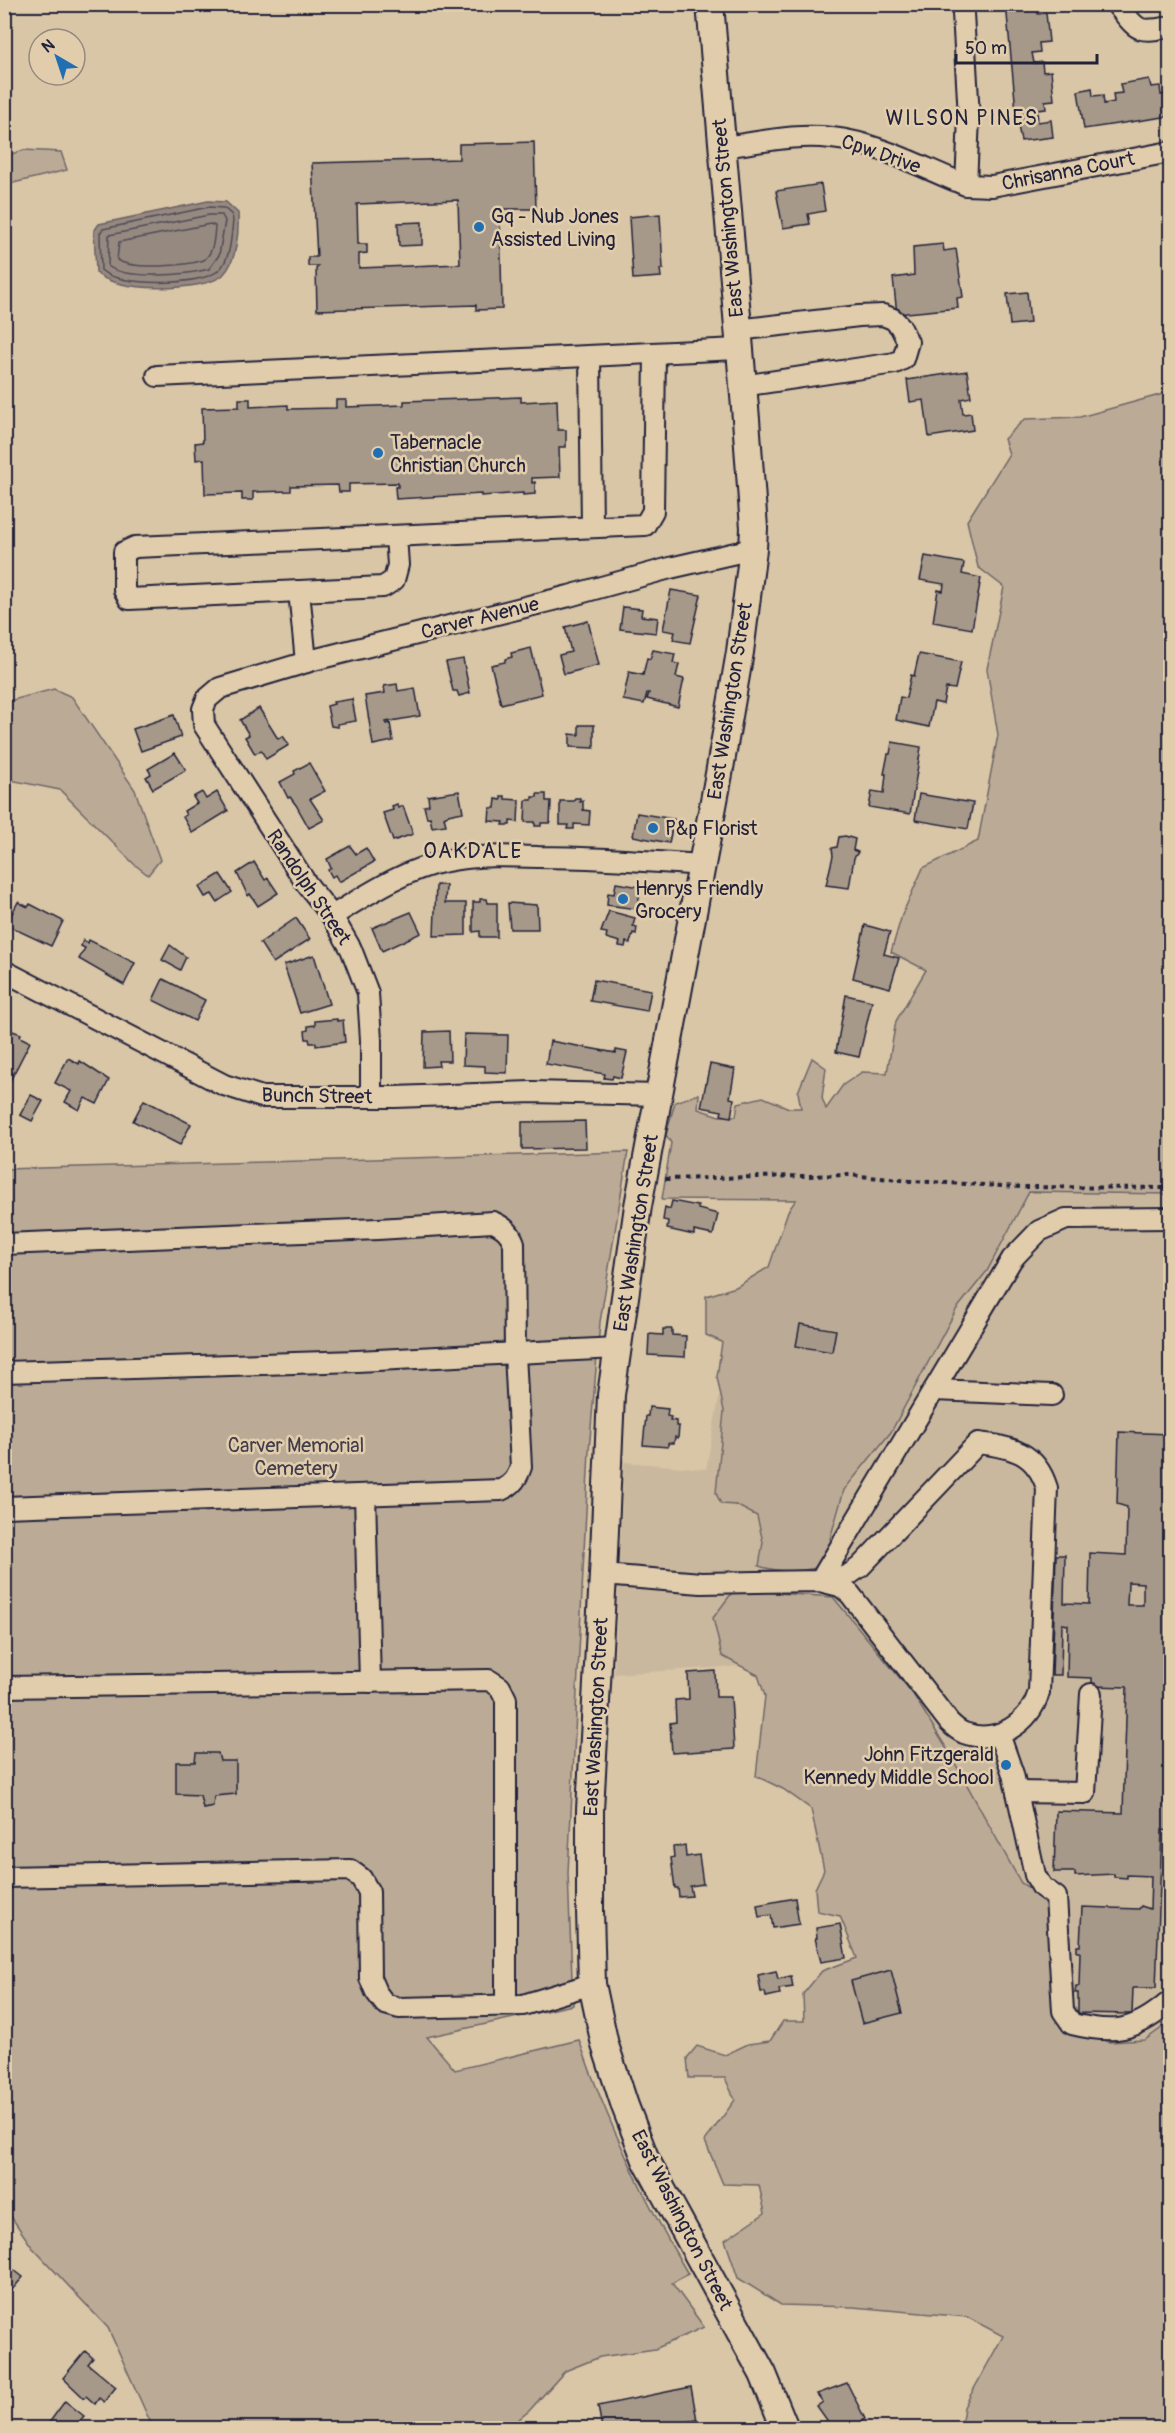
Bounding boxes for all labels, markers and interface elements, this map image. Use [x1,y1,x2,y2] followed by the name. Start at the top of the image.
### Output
[27,27,87,87] north arrow
[956,27,1097,65] scale bar
[38,35,59,57] text: N
[965,37,1007,60] text: 50 m
[886,105,1038,132] district label: WILSON PINES
[707,117,749,318] street label: East Washington Street
[838,129,924,179] street label: Cpw Drive
[1000,146,1137,196] street label: Chrisanna Court
[491,204,619,252] place label: Gq - Nub Jones Assisted Living
[472,220,486,234] marker: Gq - Nub Jones Assisted Living
[390,430,526,478] place label: Tabernacle Christian Church
[371,446,385,460] marker: Tabernacle Christian Church
[418,591,542,645] street label: Carver Avenue
[702,600,758,801] street label: East Washington Street
[665,816,759,841] place label: P&p Florist
[646,821,660,835] marker: P&p Florist
[261,825,357,950] street label: Randolph Street
[423,838,523,865] district label: OAKDALE
[635,876,764,924] place label: Henrys Friendly Grocery
[616,892,630,906] marker: Henrys Friendly Grocery
[261,1083,374,1109] street label: Bunch Street
[608,1132,664,1333] street label: East Washington Street
[228,1433,364,1481] park label: Carver Memorial Cemetery
[578,1616,614,1817] street label: East Washington Street
[803,1742,994,1790] place label: John Fitzgerald Kennedy Middle School
[999,1758,1013,1772] marker: John Fitzgerald Kennedy Middle School
[626,2126,739,2315] street label: East Washington Street

